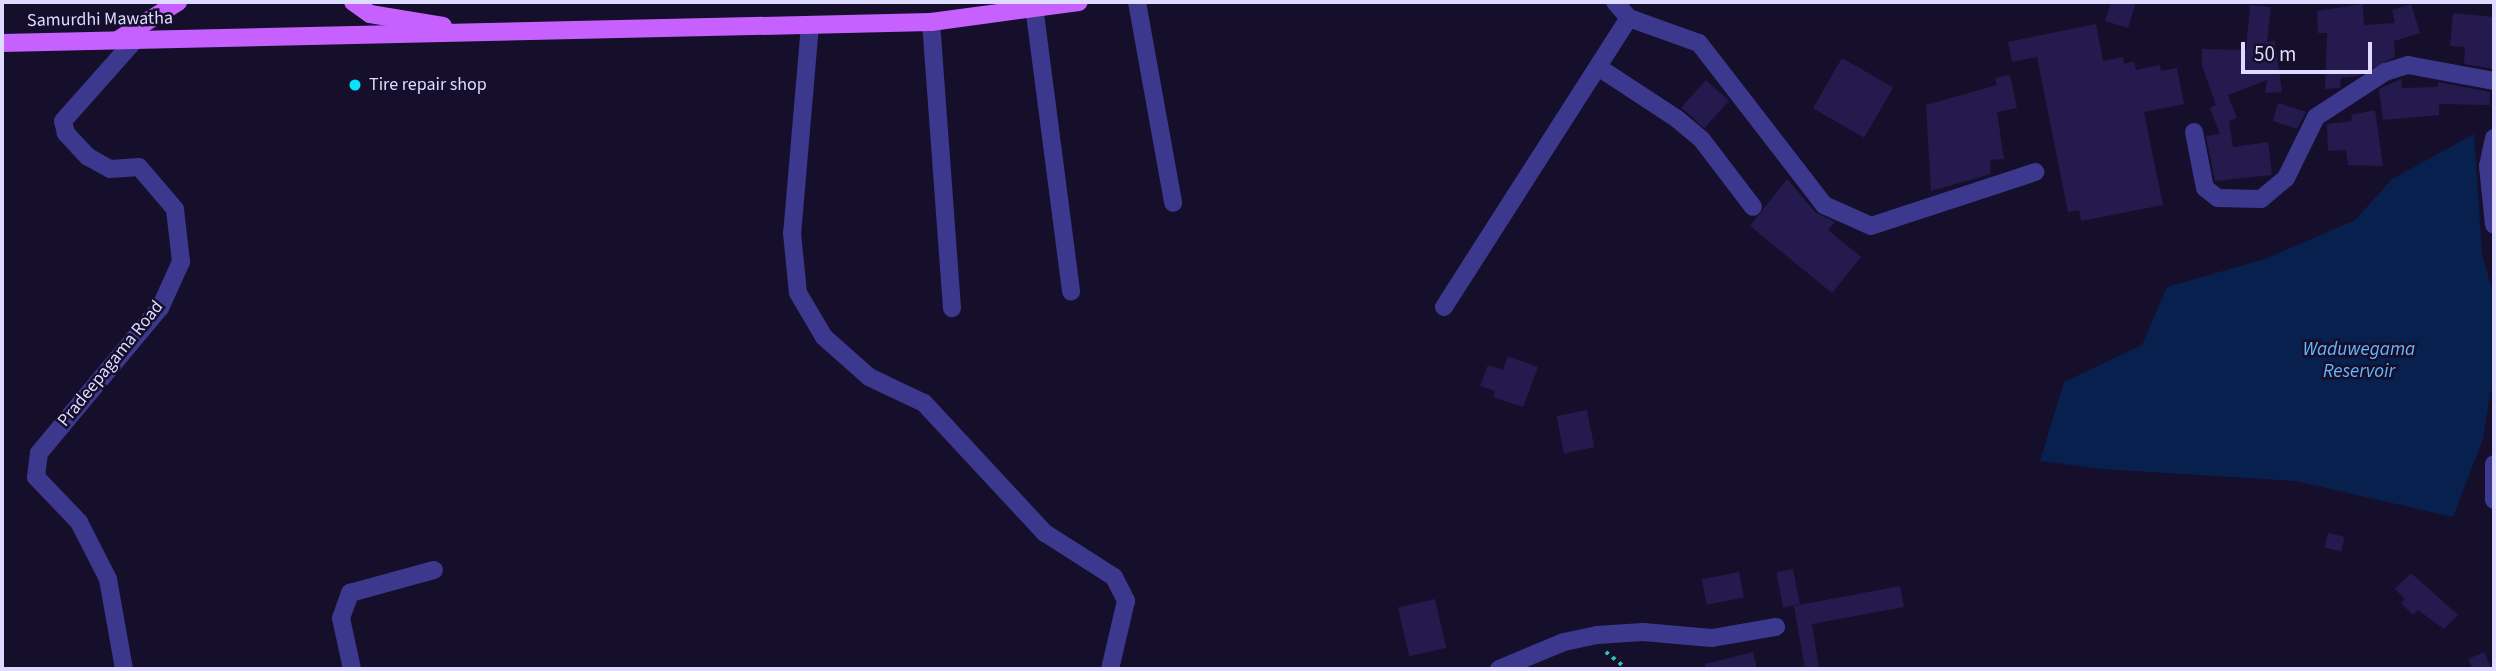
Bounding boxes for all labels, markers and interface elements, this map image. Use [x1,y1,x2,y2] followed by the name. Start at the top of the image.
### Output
[27,8,173,32] street label: Samurdhi Mawatha
[2244,28,2375,72] scale bar
[2254,39,2296,69] text: 50 m
[369,74,487,96] place label: Tire repair shop
[347,77,363,93] marker: Tire repair shop
[54,297,168,431] street label: Pradeepagama Road
[2303,339,2415,383] water label: Waduwegama Reservoir

